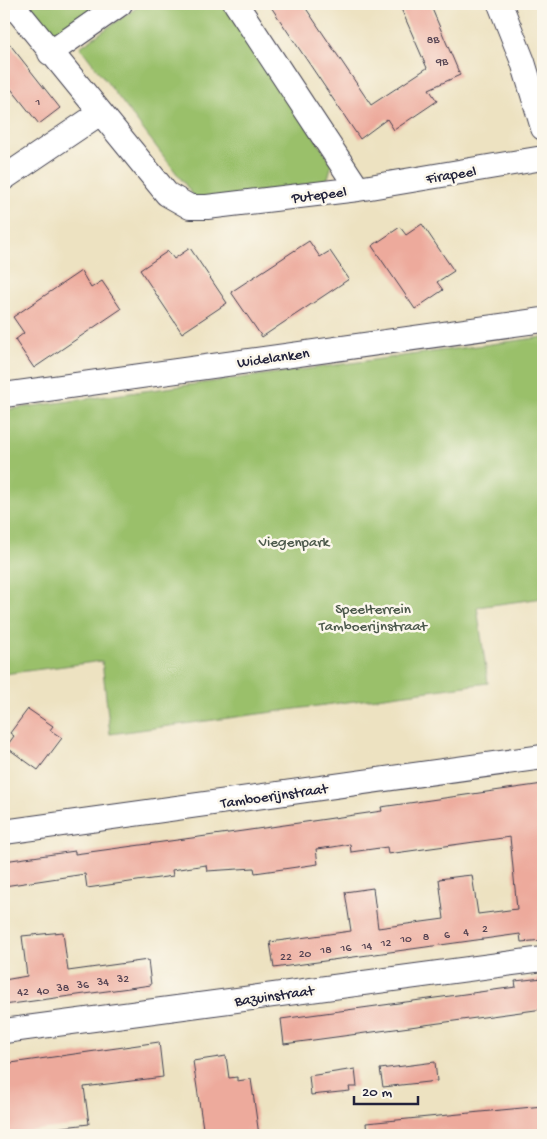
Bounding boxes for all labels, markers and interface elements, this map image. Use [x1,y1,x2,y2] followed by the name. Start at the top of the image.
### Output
[427,34,440,48] house number: 8B
[435,56,449,70] house number: 9B
[35,96,41,110] house number: 1
[424,163,478,189] street label: Firapeel
[290,184,348,208] street label: Putepeel
[236,345,311,373] street label: Widelanken
[258,534,331,552] park label: Viegenpark
[318,601,429,636] park label: Speelterrein Tamboerijnstraat
[219,780,331,814] street label: Tamboerijnstraat
[482,923,488,937] house number: 2
[463,926,469,940] house number: 4
[444,929,451,943] house number: 6
[423,931,430,945] house number: 8
[399,933,412,947] house number: 10
[380,937,391,951] house number: 12
[361,940,373,954] house number: 14
[340,942,352,956] house number: 16
[319,944,332,958] house number: 18
[299,948,312,962] house number: 20
[280,951,292,965] house number: 22
[116,973,129,987] house number: 32
[96,976,109,990] house number: 34
[76,979,90,993] house number: 36
[56,982,70,996] house number: 38
[233,982,317,1012] street label: Bazuinstraat
[37,985,49,999] house number: 40
[17,986,29,1000] house number: 42
[354,1074,418,1106] scale bar
[362,1084,392,1102] text: 20 m

